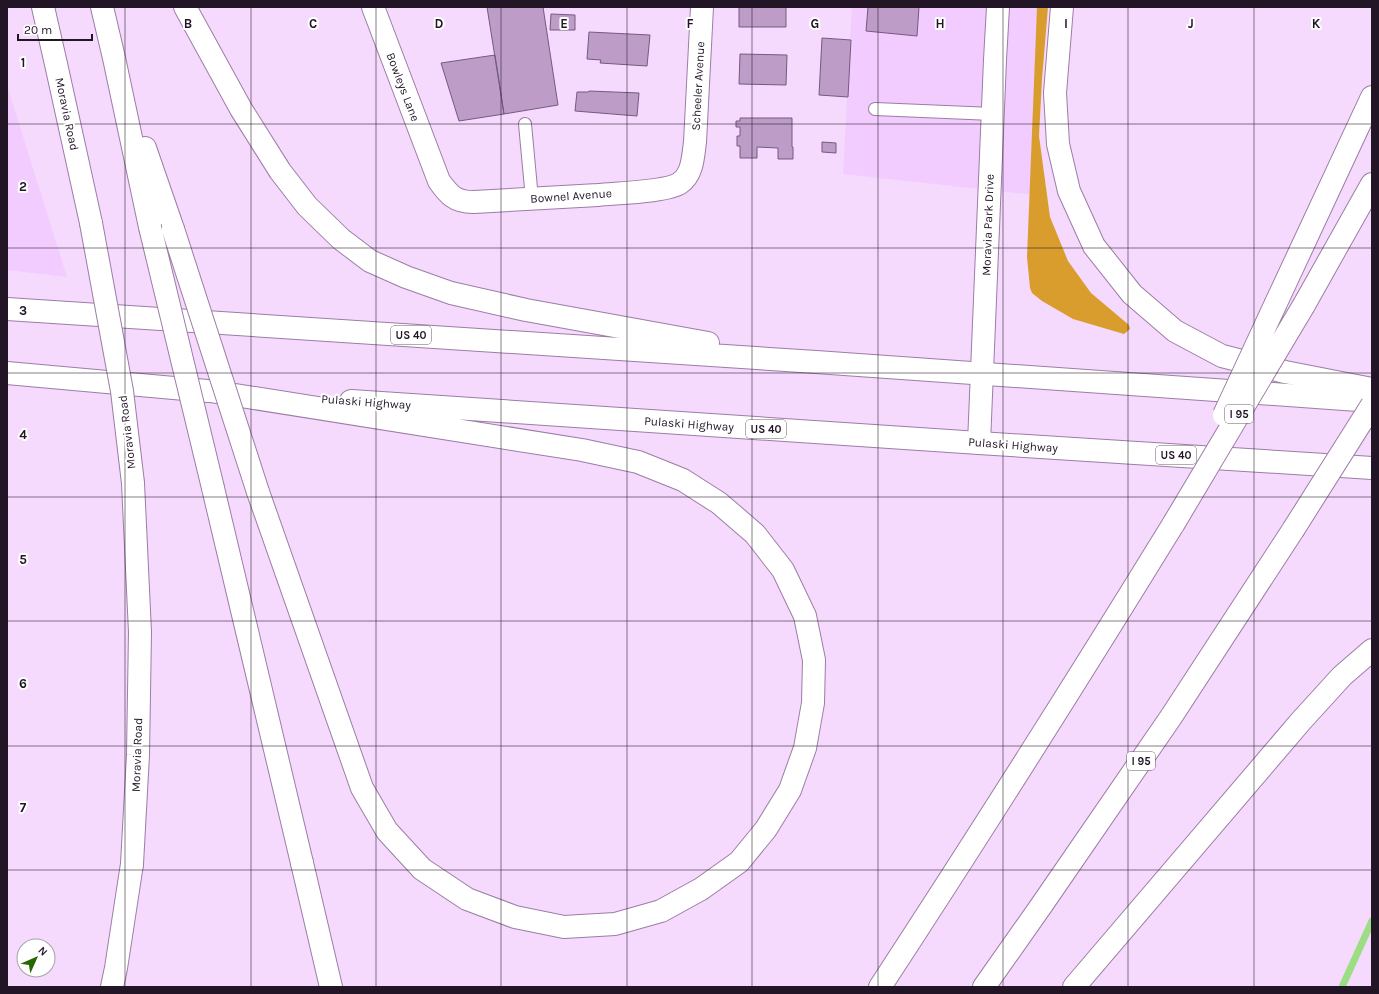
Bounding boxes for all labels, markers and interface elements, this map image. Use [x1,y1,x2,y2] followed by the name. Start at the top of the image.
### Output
[18,16,92,42] scale bar
[184,16,192,31] text: B
[309,16,317,31] text: C
[435,16,444,31] text: D
[560,16,568,31] text: E
[686,16,694,31] text: F
[811,16,819,31] text: G
[935,16,945,31] text: H
[1064,16,1068,31] text: I
[1188,16,1194,31] text: J
[1312,16,1321,31] text: K
[24,23,52,37] text: 20 m
[689,41,707,131] street label: Scheeler Avenue
[383,51,423,123] street label: Bowleys Lane
[21,55,25,70] text: 1
[52,76,82,152] street label: Moravia Road
[979,174,997,276] street label: Moravia Park Drive
[19,179,27,194] text: 2
[530,186,612,206] street label: Bownel Avenue
[19,303,27,318] text: 3
[391,326,431,344] road number: US 40
[321,392,412,412] street label: Pulaski Highway
[116,394,138,470] street label: Moravia Road
[1225,405,1253,423] road number: I 95
[644,414,735,434] street label: Pulaski Highway
[746,420,786,438] road number: US 40
[19,427,27,442] text: 4
[968,435,1059,455] street label: Pulaski Highway
[1156,446,1196,464] road number: US 40
[19,552,27,567] text: 5
[19,676,27,691] text: 6
[129,718,145,792] street label: Moravia Road
[1127,752,1155,770] road number: I 95
[20,800,27,815] text: 7
[16,938,56,978] north arrow
[35,944,50,959] text: N

